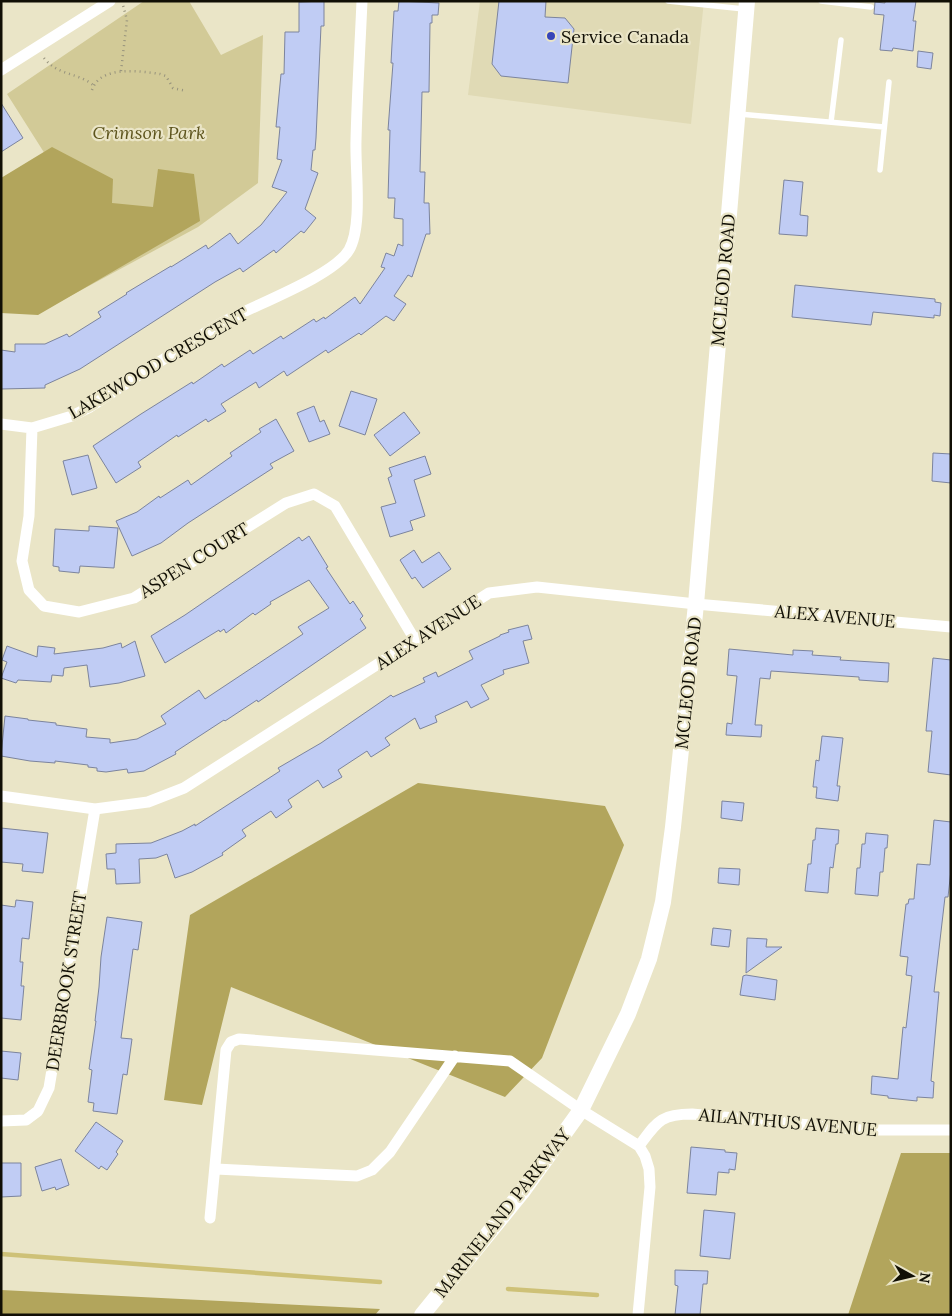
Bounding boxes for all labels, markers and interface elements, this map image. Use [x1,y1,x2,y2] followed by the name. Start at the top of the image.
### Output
[561,25,689,48] place label: Service Canada
[545,30,557,42] marker: Service Canada
[93,121,205,144] park label: Crimson Park
[706,213,740,347] street label: MCLEOD ROAD
[64,302,252,424] street label: LAKEWOOD CRESCENT
[134,517,254,603] street label: ASPEN COURT
[370,589,485,675] street label: ALEX AVENUE
[773,599,896,633] street label: ALEX AVENUE
[670,616,706,750] street label: MCLEOD ROAD
[40,889,92,1073] street label: DEERBROOK STREET
[697,1103,878,1141] street label: AILANTHUS AVENUE
[429,1123,576,1302] street label: MARINELAND PARKWAY
[887,1251,937,1301] north arrow
[915,1271,935,1285] text: N

